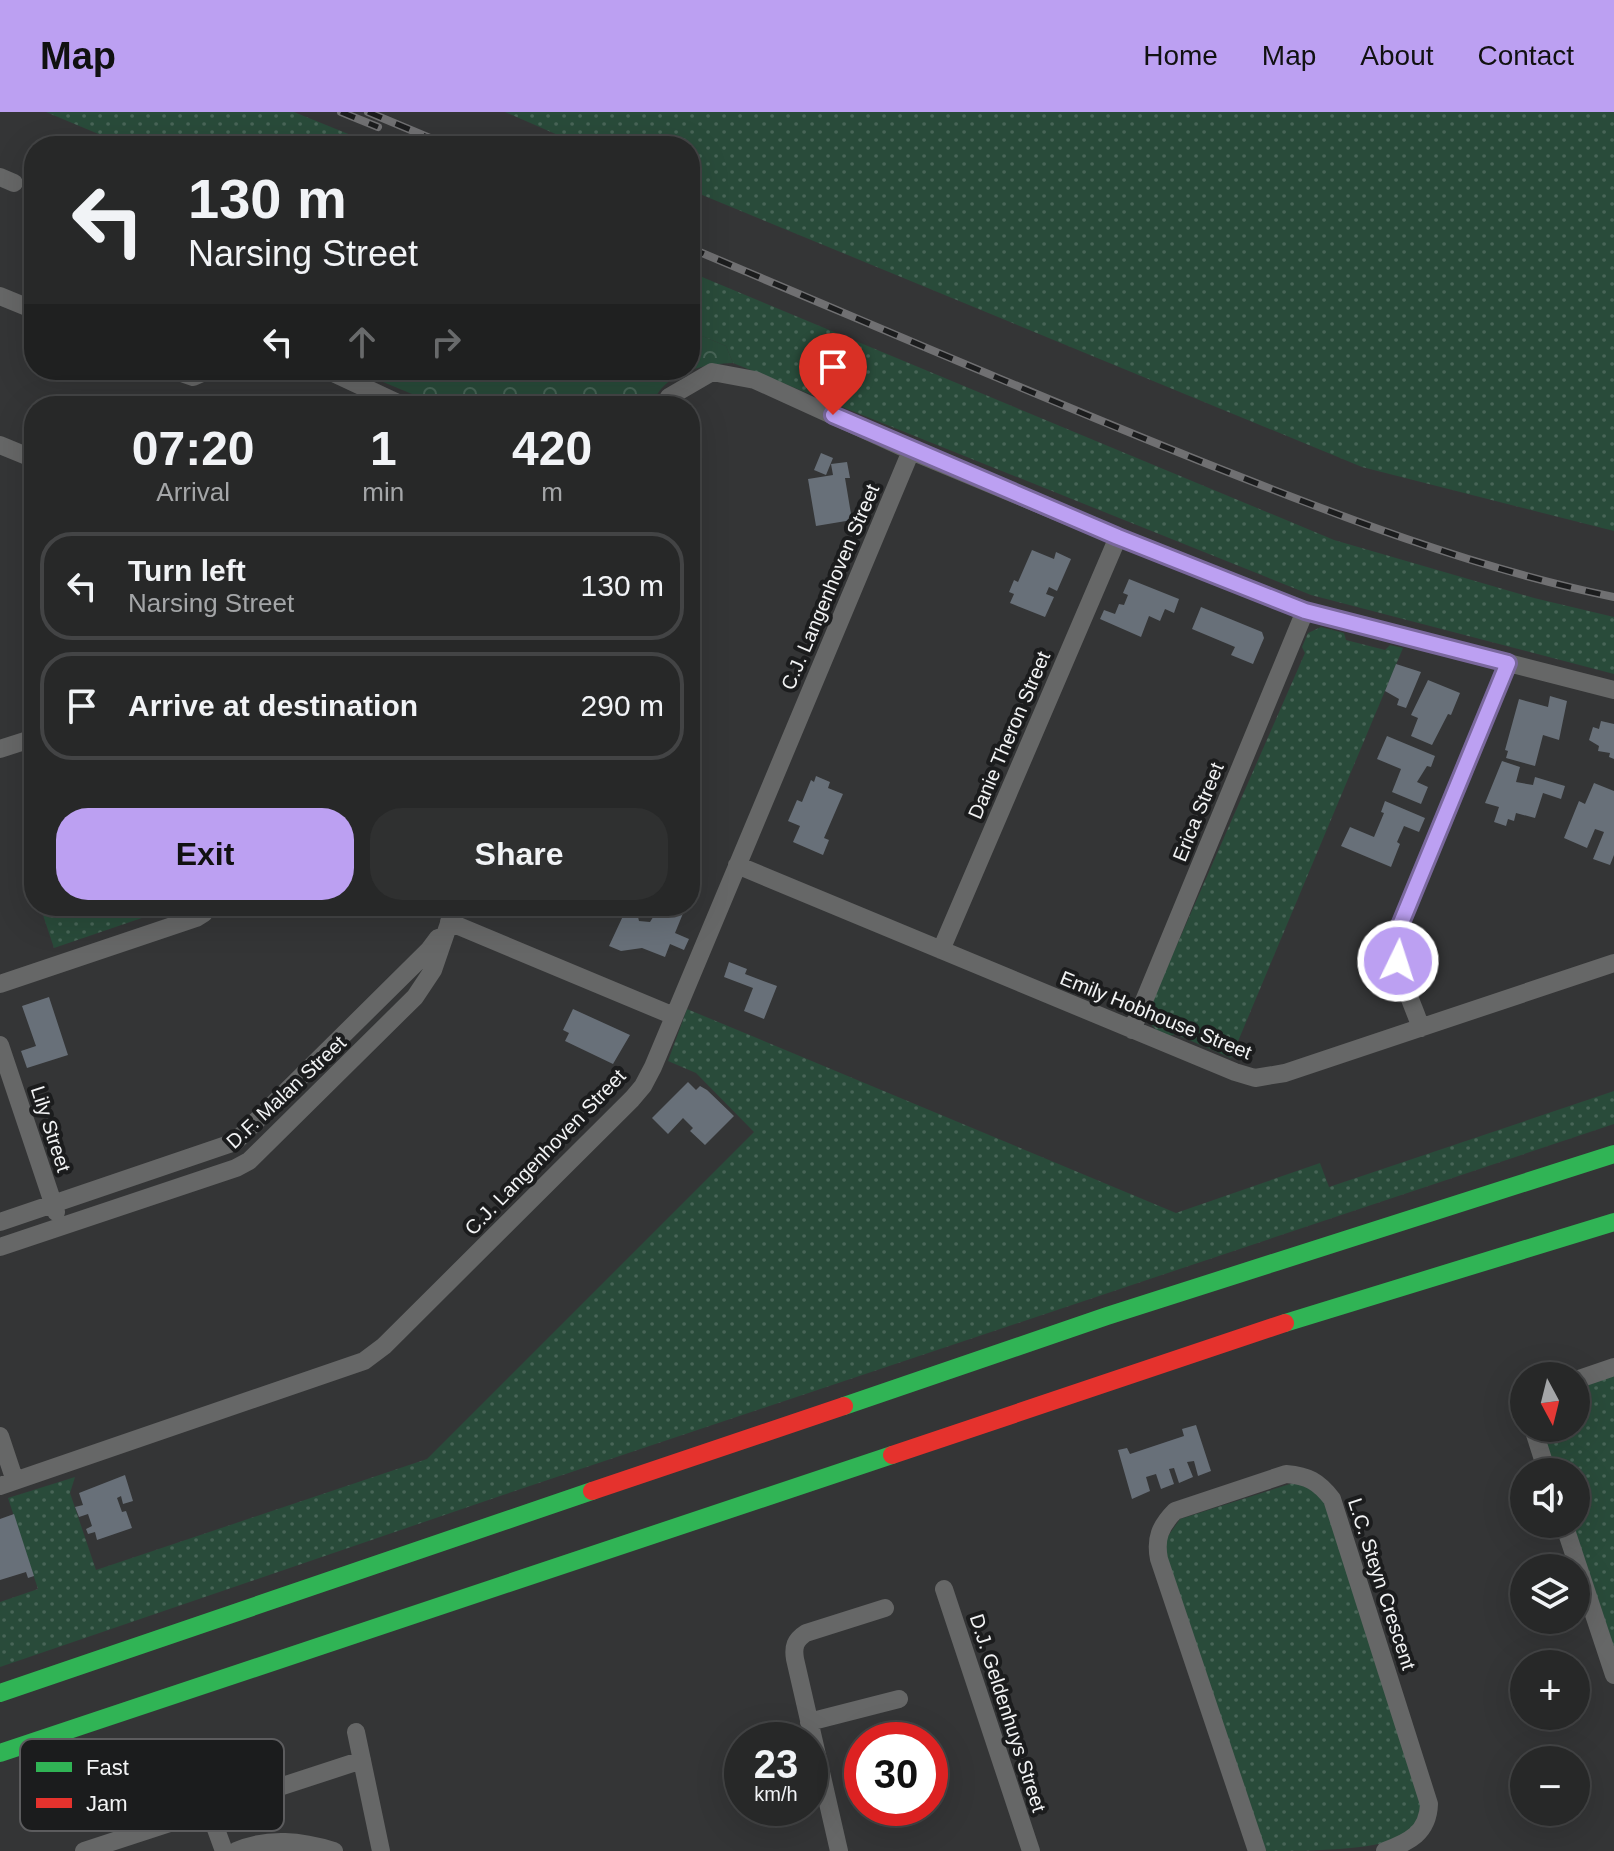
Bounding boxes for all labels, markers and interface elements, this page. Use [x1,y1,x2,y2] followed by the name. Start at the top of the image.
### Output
[40,35,116,77] text: Map
[1143,40,1218,71] text: Home
[1262,40,1316,71] text: Map
[1360,40,1434,71] text: About
[1478,40,1574,71] text: Contact
[188,167,347,230] text: 130 m
[56,168,160,272] icon: left
[188,233,418,274] text: Narsing Street
[256,320,300,364] icon: left
[340,320,384,364] icon: ahead
[424,320,468,364] icon: right
[799,333,867,415] pin
[811,345,855,389] icon: arrive
[132,422,255,475] text: 07:20
[370,422,397,475] text: 1
[512,422,592,475] text: 420
[156,477,230,507] text: Arrival
[362,477,404,507] text: min
[541,477,563,507] text: m
[777,480,884,693] street label: C.J. Langenhoven Street
[128,554,246,587] text: Turn left
[60,564,104,608] icon: left
[581,569,664,602] text: 130 m
[128,588,294,618] text: Narsing Street
[964,648,1054,822] street label: Danie Theron Street
[60,684,104,728] icon: arrive
[128,689,418,722] text: Arrive at destination
[581,689,664,722] text: 290 m
[1168,759,1228,865] street label: Erica Street
[56,808,354,900] button: Exit
[370,808,668,900] button: Share
[1356,919,1440,1003] position arrow
[1057,966,1255,1064] street label: Emily Hobhouse Street
[222,1031,350,1153] street label: D.F. Malan Street
[460,1064,630,1239] street label: C.J. Langenhoven Street
[27,1083,75,1175] street label: Lily Street
[1510,1362,1590,1442] north arrow
[1510,1362,1590,1826] map controls
[1510,1458,1590,1538] button: sound
[1344,1495,1420,1673] street label: L.C. Steyn Crescent
[1510,1554,1590,1634] button: layers
[966,1611,1051,1815] street label: D.J. Geldenhuys Street
[1510,1650,1590,1730] button: +
[844,1722,948,1826] speed limit sign: 30
[20,1739,284,1831] legend
[754,1742,798,1786] text: 23
[1510,1746,1590,1826] button: −
[86,1755,129,1780] text: Fast
[754,1783,798,1805] text: km/h
[86,1791,128,1816] text: Jam

